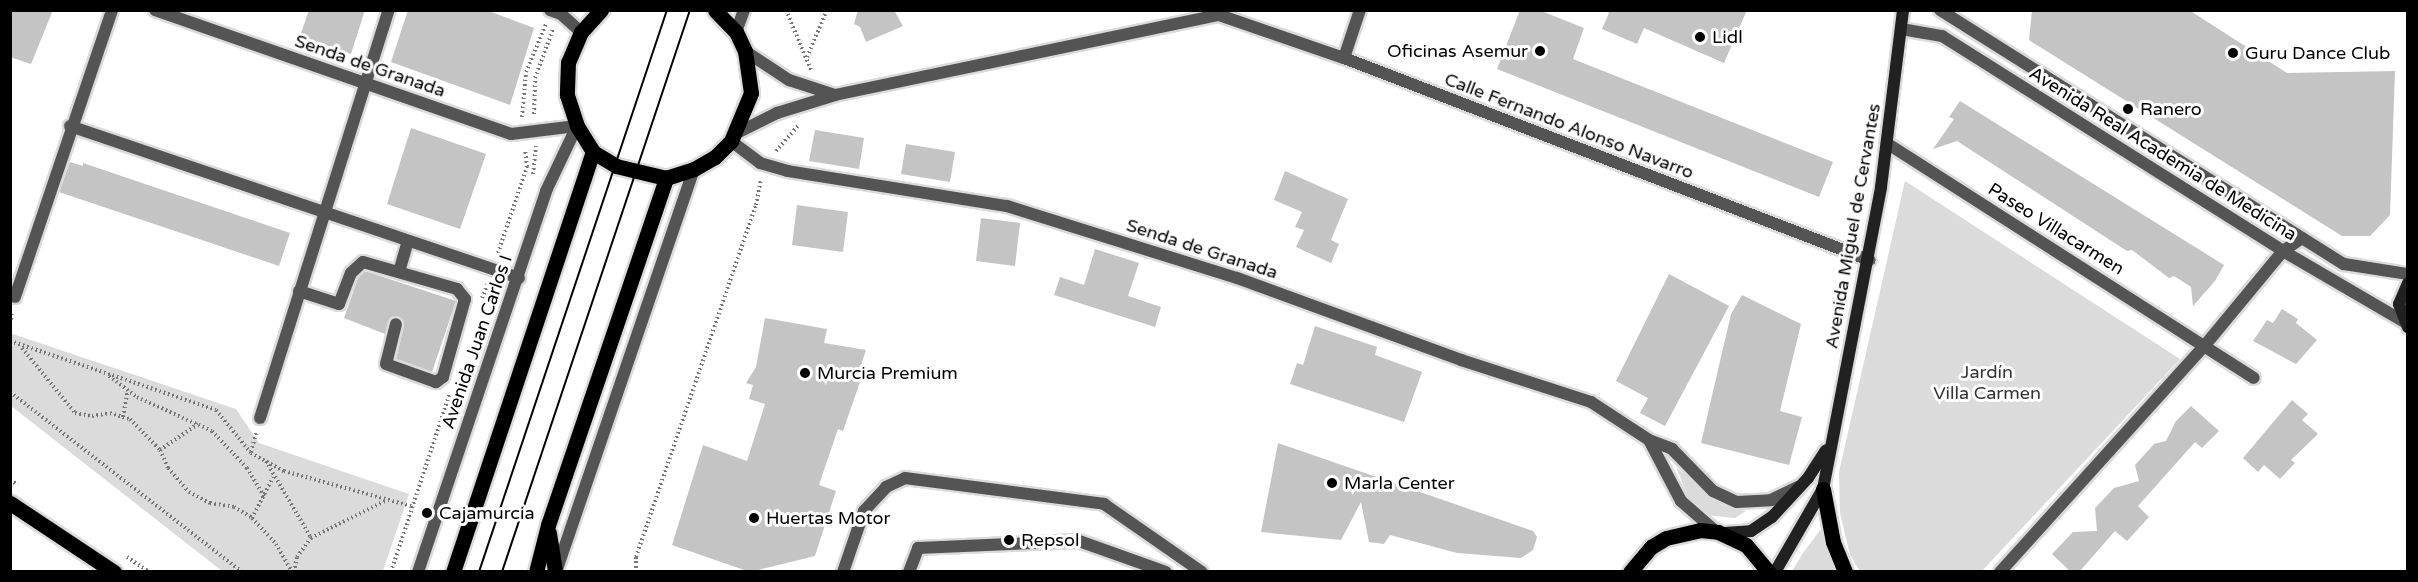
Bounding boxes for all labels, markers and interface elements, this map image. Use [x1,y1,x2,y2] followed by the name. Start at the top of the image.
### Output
[1712,26,1743,48] place label: Lidl
[292,30,448,102] street label: Senda de Granada
[1693,30,1707,44] marker: Lidl
[1387,40,1528,62] place label: Oficinas Asemur
[2245,42,2390,64] place label: Guru Dance Club
[1533,44,1547,58] marker: Oficinas Asemur
[2226,46,2240,60] marker: Guru Dance Club
[2025,62,2301,246] street label: Avenida Real Academia de Medicina
[1441,68,1697,184] street label: Calle Fernando Alonso Navarro
[2140,98,2202,120] place label: Ranero
[1821,102,1885,350] street label: Avenida Miguel de Cervantes
[2121,102,2135,116] marker: Ranero
[1984,178,2128,280] street label: Paseo Villacarmen
[1124,214,1280,284] street label: Senda de Granada
[437,252,517,432] street label: Avenida Juan Carlos I
[817,362,958,384] place label: Murcia Premium
[1933,362,2041,404] park label: Jardín Villa Carmen
[798,366,812,380] marker: Murcia Premium
[1344,472,1455,494] place label: Marla Center
[1325,476,1339,490] marker: Marla Center
[439,502,535,524] place label: Cajamurcia
[420,506,434,520] marker: Cajamurcia
[766,507,890,529] place label: Huertas Motor
[747,511,761,525] marker: Huertas Motor
[1021,529,1079,551] place label: Repsol
[1002,533,1016,547] marker: Repsol

